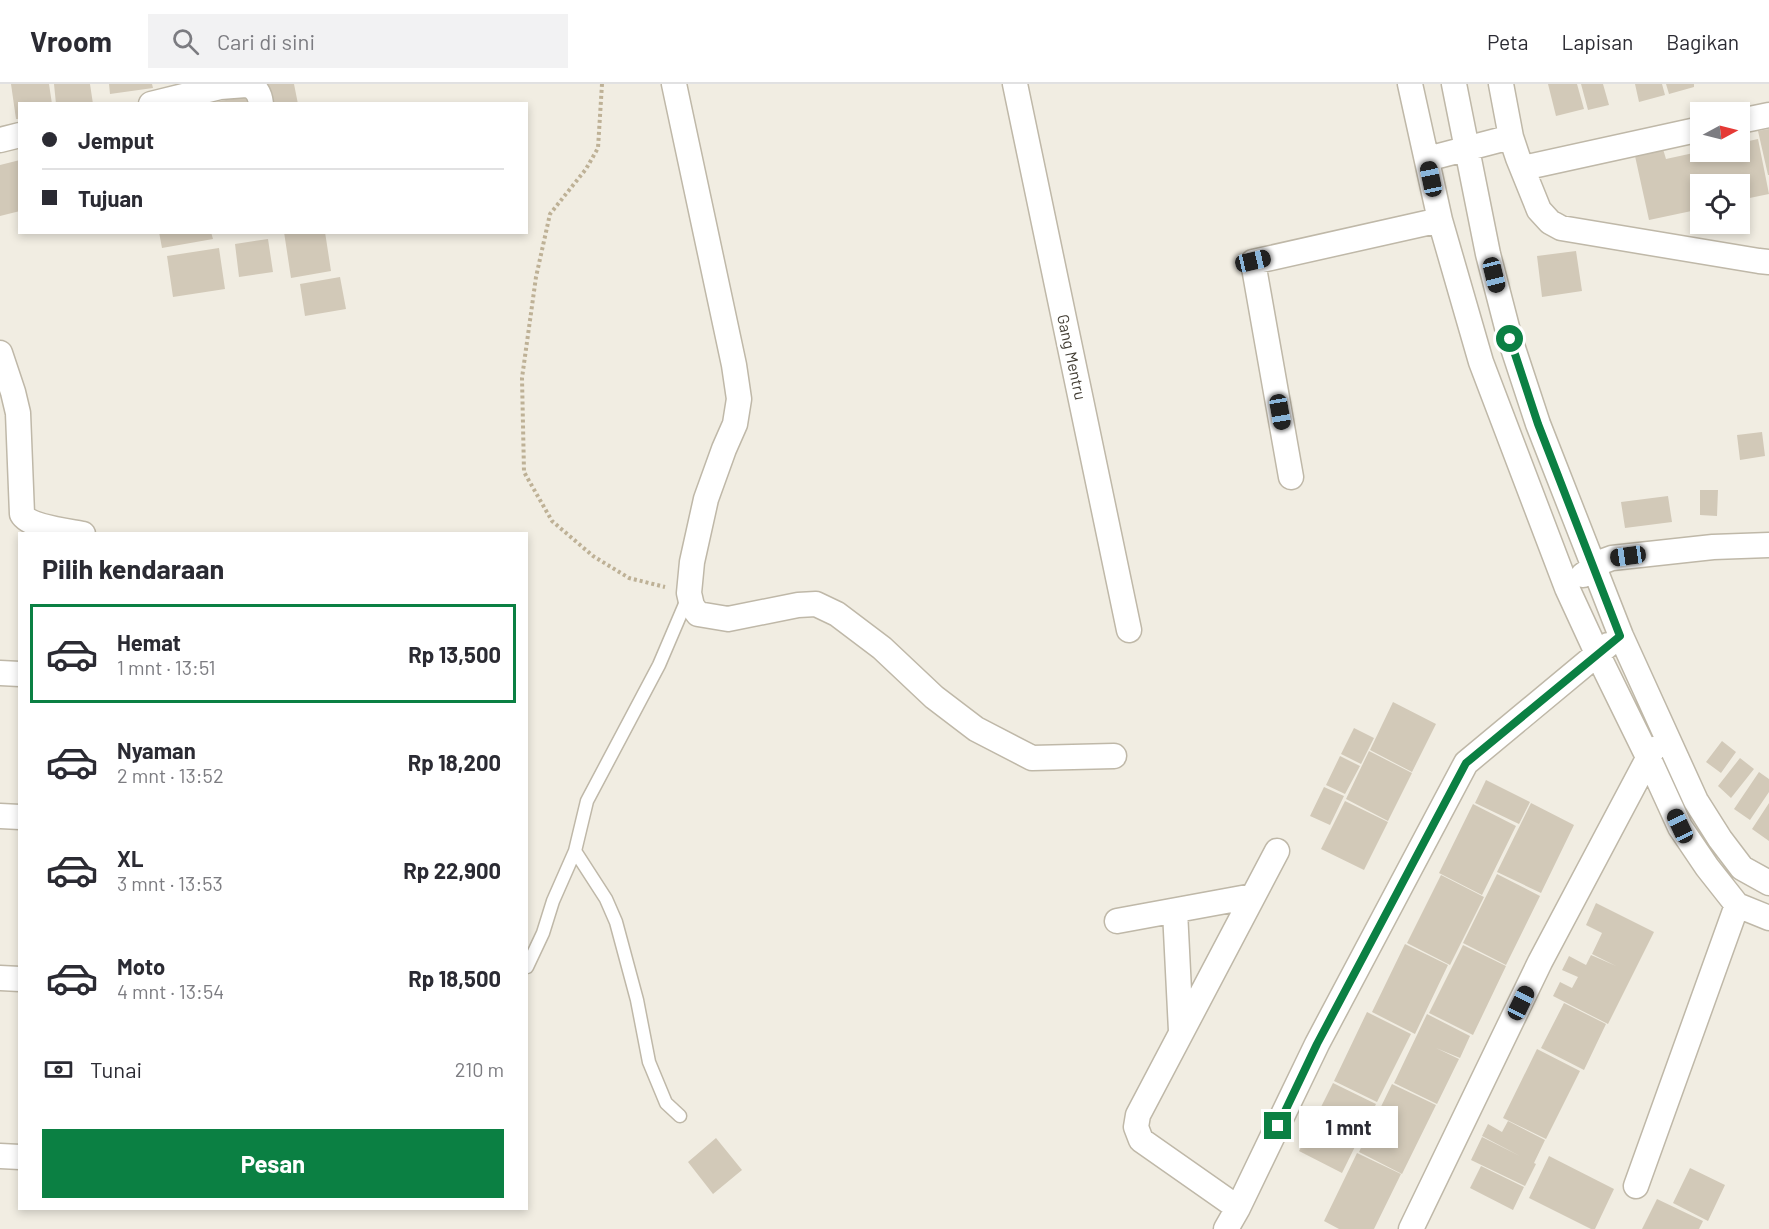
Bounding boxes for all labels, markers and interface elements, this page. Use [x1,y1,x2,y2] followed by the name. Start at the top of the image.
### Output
[148,14,568,68] search box
[30,24,112,58] text: Vroom
[169,25,202,58] icon: search
[217,28,315,54] text: Cari di sini
[1487,29,1528,54] text: Peta
[1561,29,1633,54] text: Lapisan
[1666,29,1739,54] text: Bagikan
[1690,102,1750,162] north arrow
[1690,102,1750,234] map controls
[78,127,154,153] text: Jemput
[1418,160,1444,198] car
[1690,174,1750,234] button: locate
[78,185,143,211] text: Tujuan
[1233,248,1273,274] car
[1481,255,1507,295] car
[1054,312,1091,401] street label: Gang Mentru
[1496,325,1523,352] route start
[1268,393,1292,431] car
[1609,545,1647,567] car
[42,552,224,584] text: Pilih kendaraan
[45,627,99,681] icon: car
[117,629,181,655] text: Hemat
[408,641,501,667] text: Rp 13,500
[117,655,216,679] text: 1 mnt · 13:51
[45,735,99,789] icon: car
[117,737,196,763] text: Nyaman
[408,749,501,775] text: Rp 18,200
[117,763,224,787] text: 2 mnt · 13:52
[1664,806,1696,846] car
[45,843,99,897] icon: car
[117,845,143,871] text: XL
[403,857,501,883] text: Rp 22,900
[117,871,223,895] text: 3 mnt · 13:53
[45,951,99,1005] icon: car
[117,953,165,979] text: Moto
[408,965,501,991] text: Rp 18,500
[117,979,224,1003] text: 4 mnt · 13:54
[1505,983,1537,1023] car
[42,1053,75,1086] icon: cash
[90,1056,142,1082] text: Tunai
[455,1057,504,1081] text: 210 m
[1299,1105,1398,1147] callout: 1 mnt
[1264,1112,1291,1139] route end
[1325,1115,1372,1139] text: 1 mnt
[42,1129,504,1198] button: Pesan

